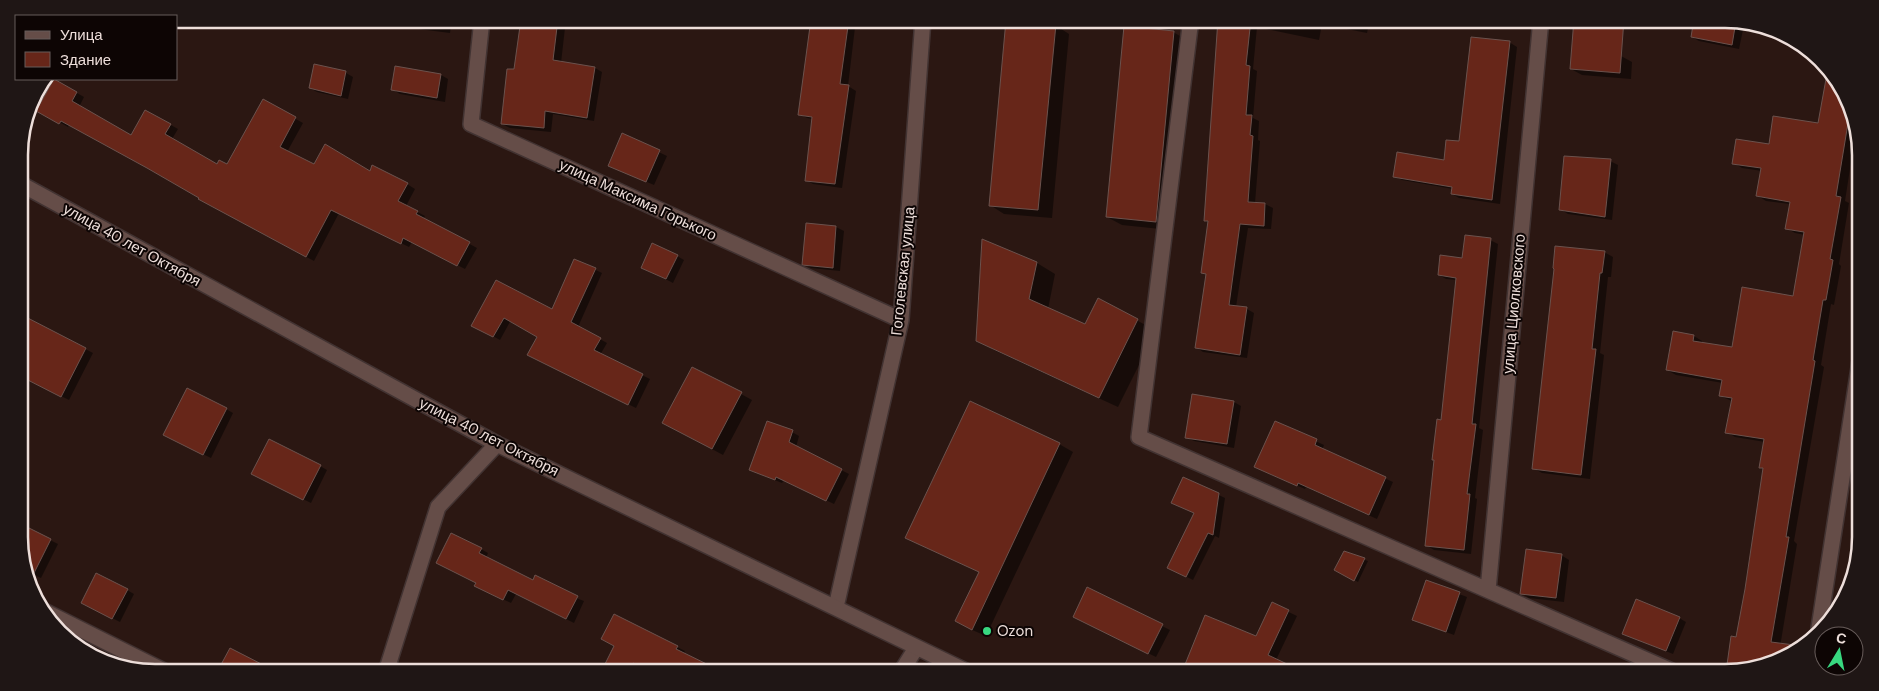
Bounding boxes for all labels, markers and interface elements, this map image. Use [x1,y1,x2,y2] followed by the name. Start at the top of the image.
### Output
[15,15,178,80] legend
[60,25,103,45] text: Улица
[60,50,111,70] text: Здание
[556,155,720,245] street label: улица Максима Горького
[60,199,204,291] street label: улица 40 лет Октября
[886,205,920,336] street label: Гоголевская улица
[1498,233,1530,375] street label: улица Циолковского
[416,393,562,481] street label: улица 40 лет Октября
[997,621,1033,641] place label: Ozon
[981,625,993,637] marker: Ozon
[1814,626,1864,676] north arrow
[1835,628,1848,648] text: С

